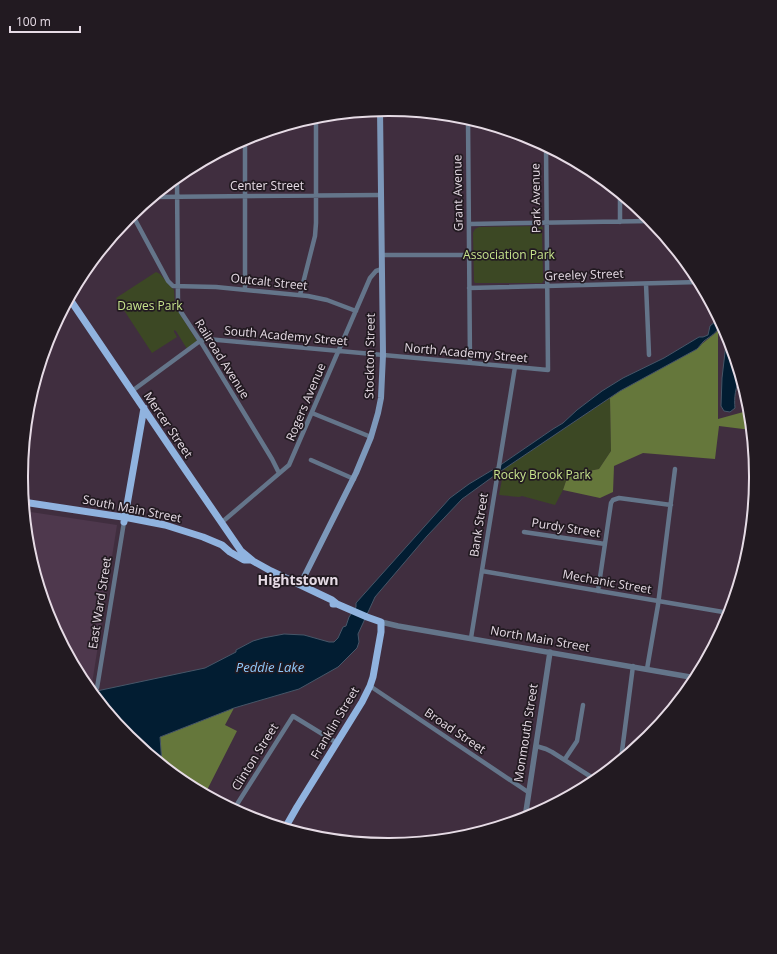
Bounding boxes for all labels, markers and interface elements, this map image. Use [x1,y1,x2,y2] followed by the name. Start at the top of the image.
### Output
[10,8,80,34] scale bar
[16,13,51,30] text: 100 m
[448,154,467,232] street label: Grant Avenue
[526,163,545,233] street label: Park Avenue
[230,177,304,194] street label: Center Street
[463,246,556,263] park label: Association Park
[544,265,624,284] street label: Greeley Street
[230,269,308,294] street label: Outcalt Street
[117,297,183,314] park label: Dawes Park
[360,313,379,399] street label: Stockton Street
[191,316,254,402] street label: Railroad Avenue
[224,322,348,349] street label: South Academy Street
[404,339,528,366] street label: North Academy Street
[281,360,330,444] street label: Rogers Avenue
[140,388,197,461] street label: Mercer Street
[493,466,591,483] park label: Rocky Brook Park
[81,491,183,526] street label: South Main Street
[465,492,492,558] street label: Bank Street
[530,514,602,541] street label: Purdy Street
[84,556,115,650] street label: East Ward Street
[561,565,653,598] street label: Mechanic Street
[257,570,339,589] district label: Hightstown
[489,621,591,656] street label: North Main Street
[236,658,305,676] water label: Peddie Lake
[306,683,363,762] street label: Franklin Street
[509,683,542,783] street label: Monmouth Street
[421,704,489,757] street label: Broad Street
[227,720,282,794] street label: Clinton Street

